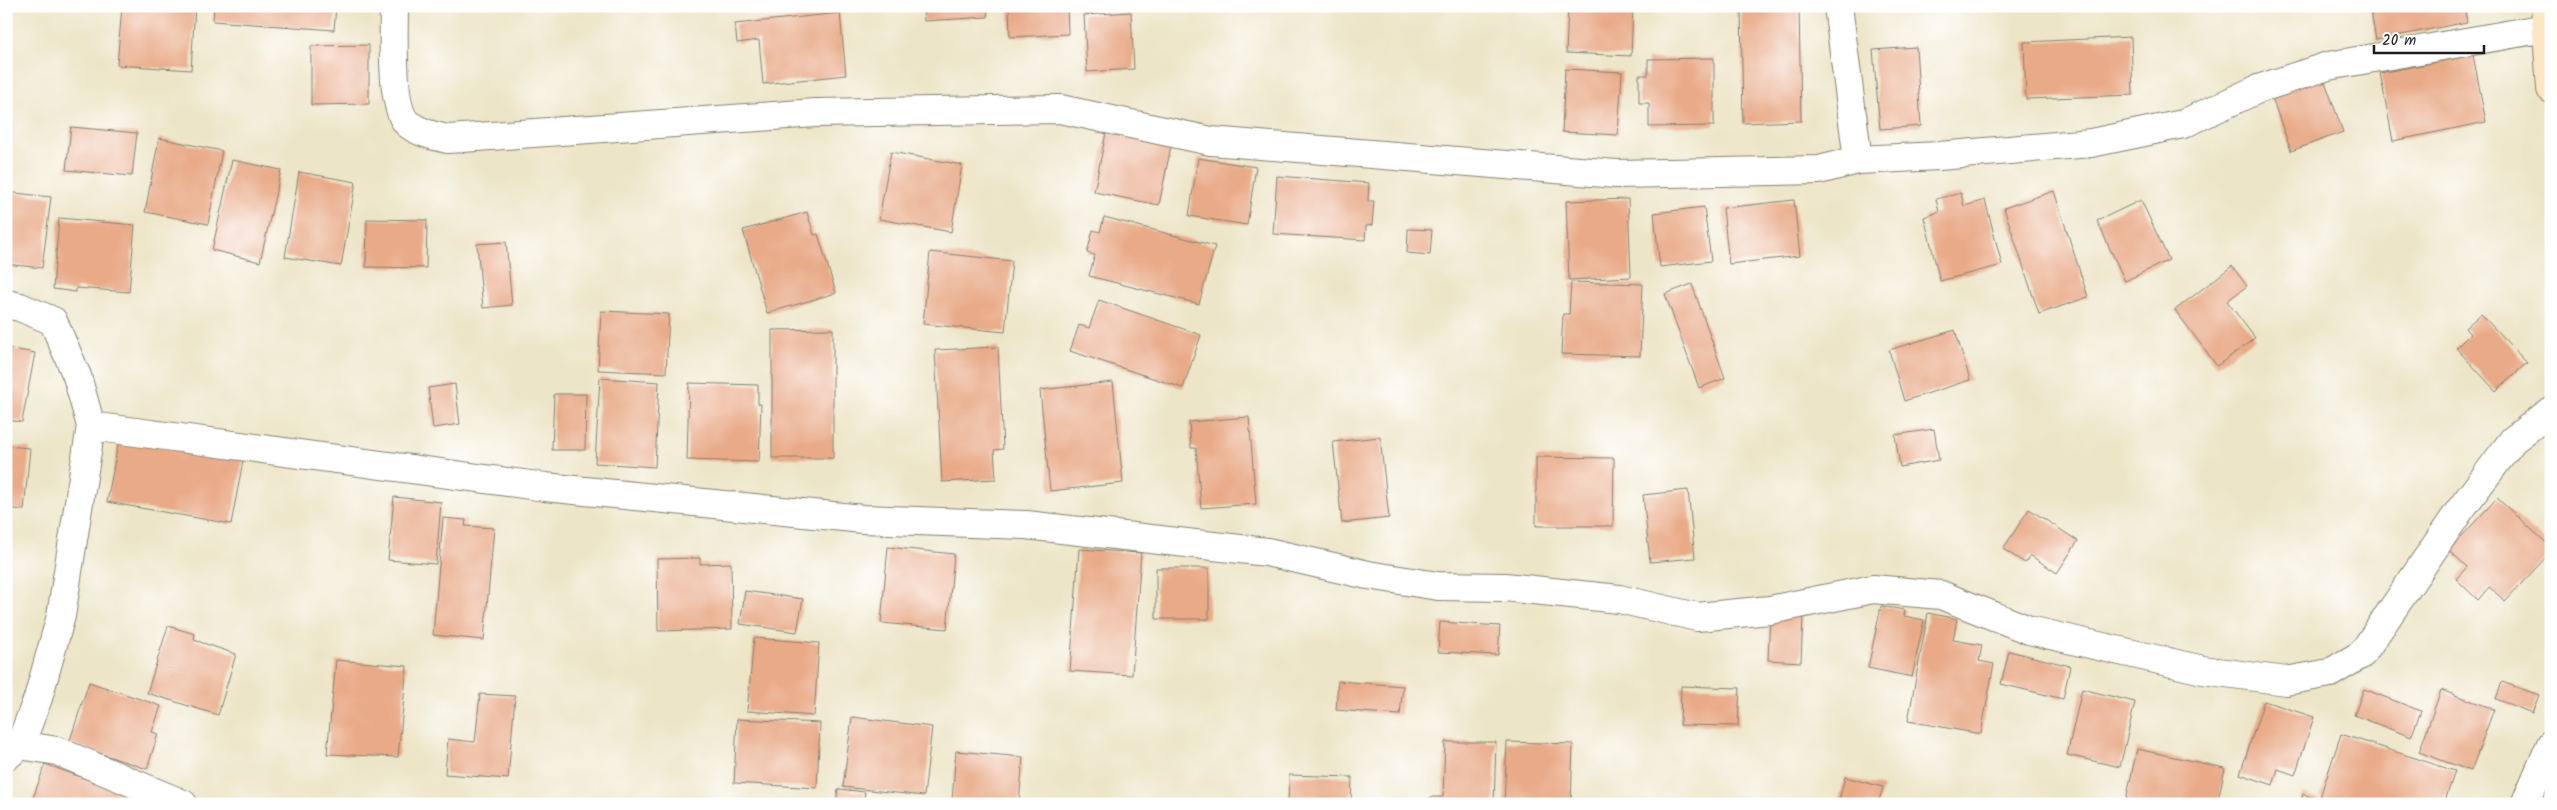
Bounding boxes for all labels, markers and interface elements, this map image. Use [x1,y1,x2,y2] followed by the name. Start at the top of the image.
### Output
[2374,22,2484,54] scale bar
[2382,29,2416,53] text: 20 m

